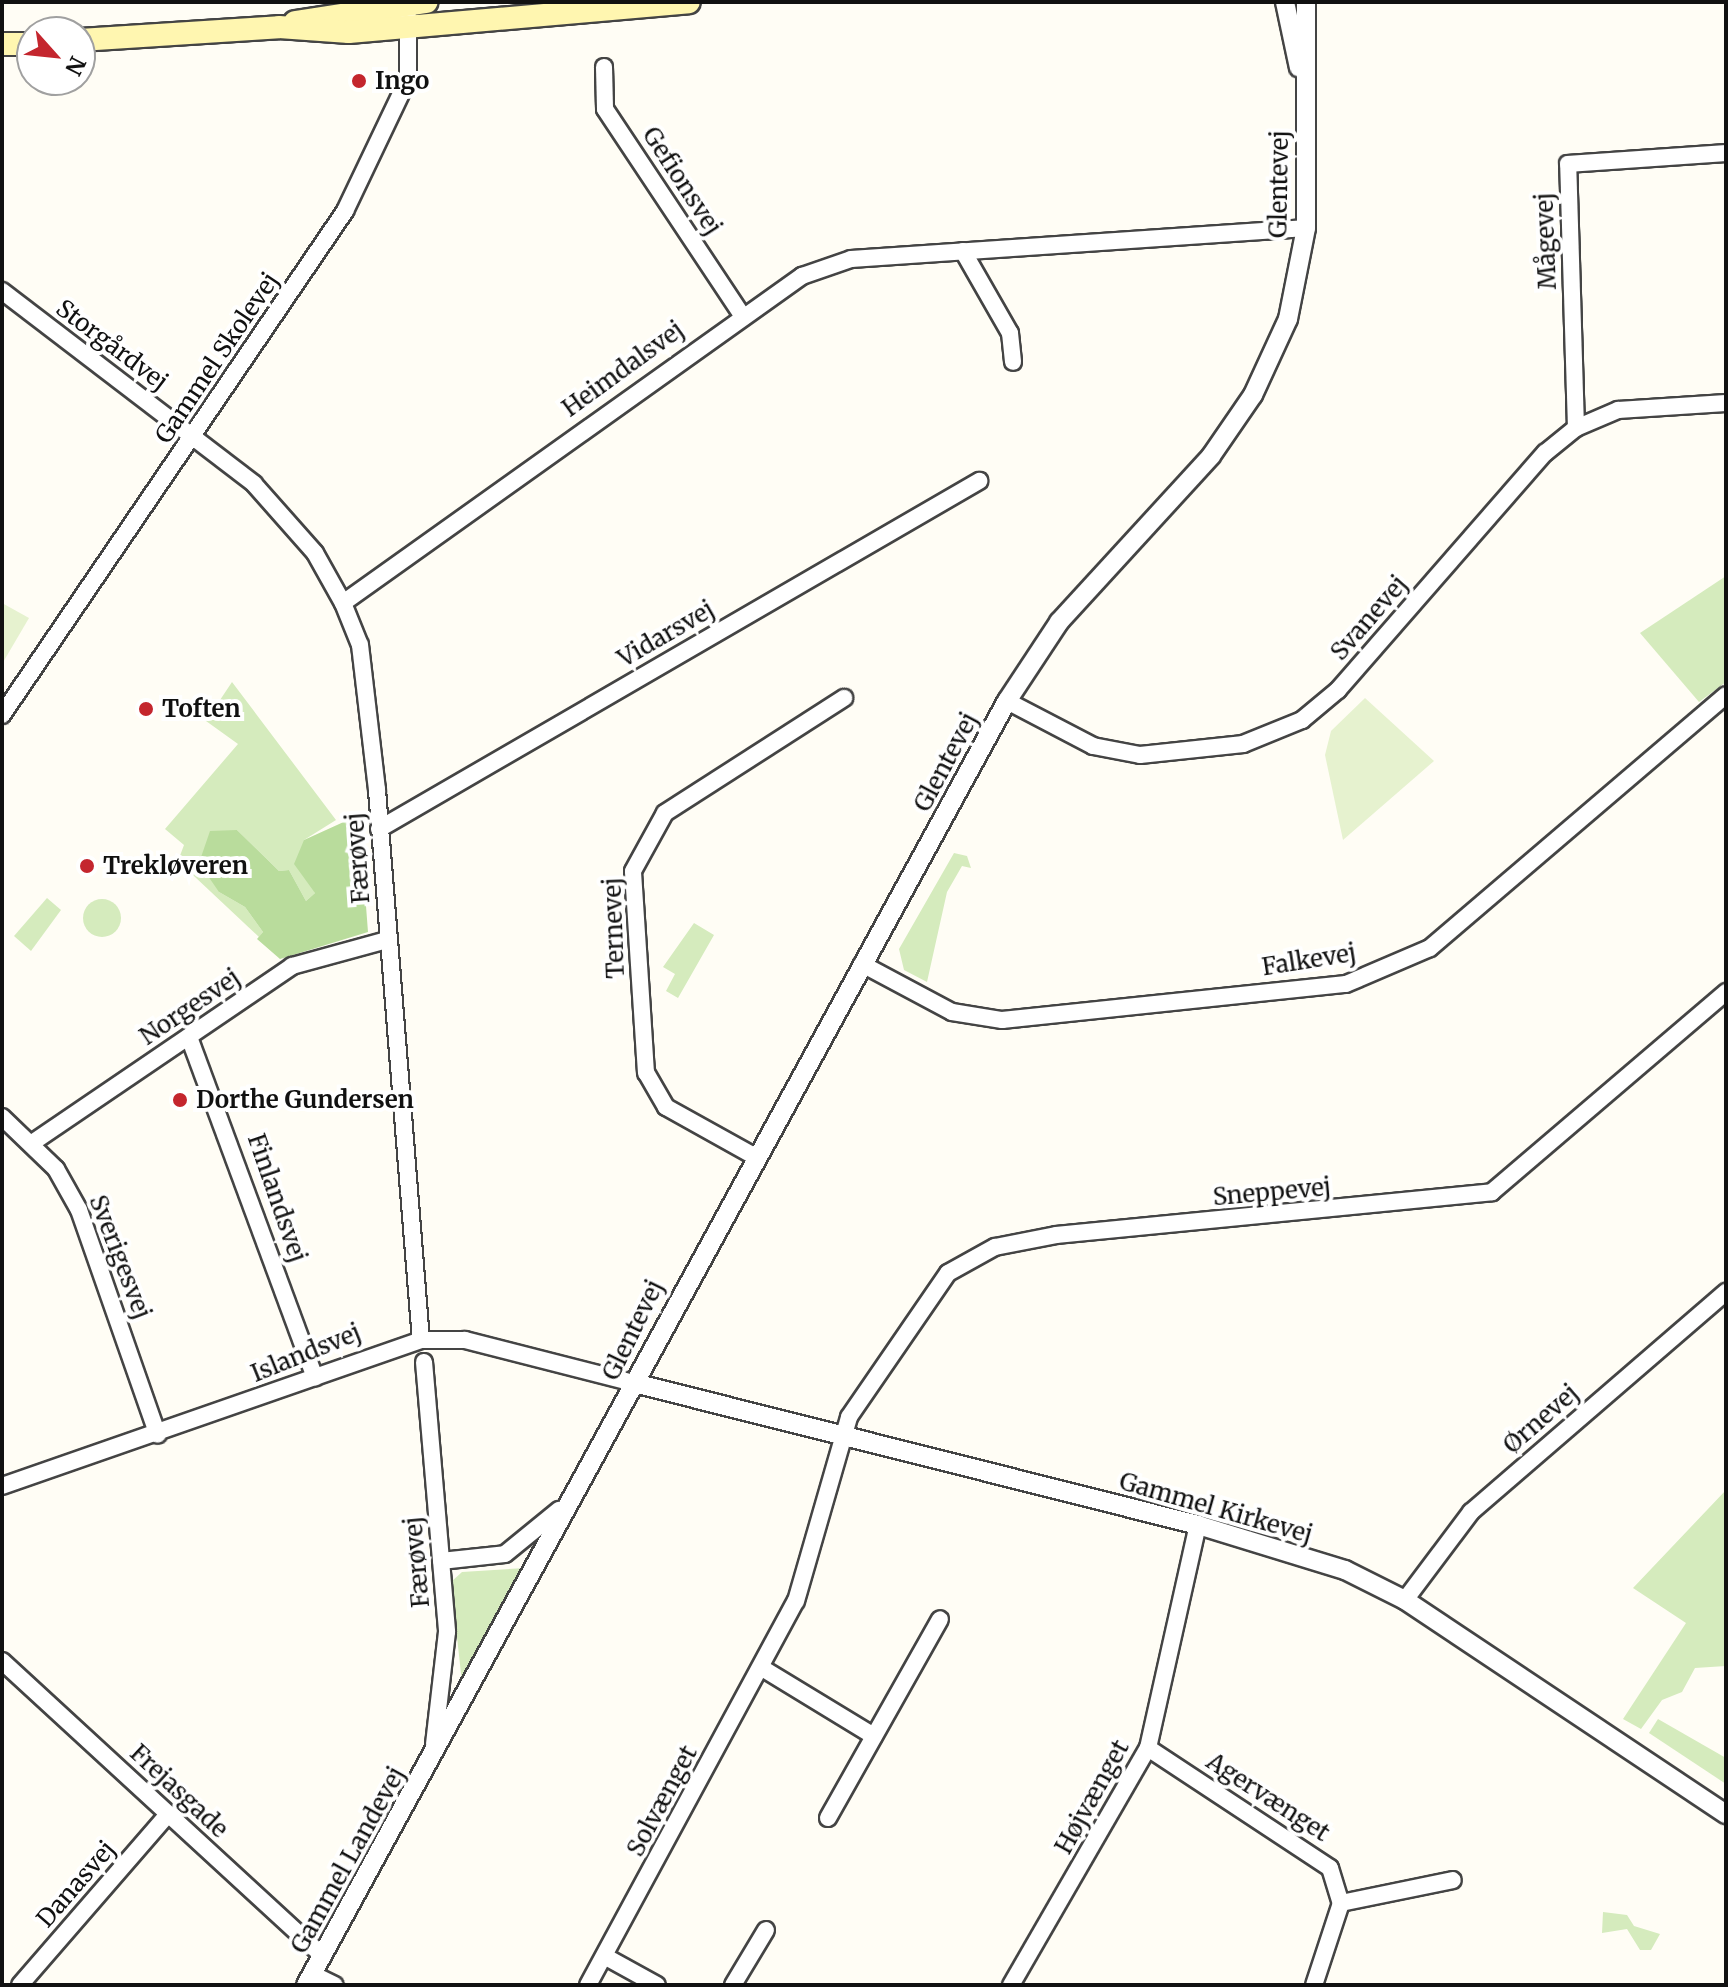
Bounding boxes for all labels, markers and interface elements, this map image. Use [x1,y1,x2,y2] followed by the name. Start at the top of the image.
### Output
[16,16,96,96] north arrow
[59,52,92,80] text: N
[375,67,429,95] place label: Ingo
[350,72,368,90] marker: Ingo
[637,122,727,240] street label: Gefionsvej
[1264,130,1294,238] street label: Glentevej
[1530,192,1562,290] street label: Mågevej
[149,267,285,449] street label: Gammel Skolevej
[50,294,174,396] street label: Storgårdvej
[557,315,689,423] street label: Heimdalsvej
[1325,570,1413,666] street label: Svanevej
[613,595,719,673] street label: Vidarsvej
[162,695,241,723] place label: Toften
[137,700,155,718] marker: Toften
[908,708,984,816] street label: Glentevej
[340,811,376,905] street label: Færøvej
[103,852,248,880] place label: Trekløveren
[78,857,96,875] marker: Trekløveren
[598,877,630,979] street label: Ternevej
[1260,938,1358,982] street label: Falkevej
[134,963,246,1051] street label: Norgesvej
[196,1086,414,1114] place label: Dorthe Gundersen
[171,1091,189,1109] marker: Dorthe Gundersen
[242,1130,312,1266] street label: Finlandsvej
[1212,1172,1332,1212] street label: Sneppevej
[83,1191,157,1323] street label: Sverigesvej
[596,1275,670,1385] street label: Glentevej
[247,1318,365,1388] street label: Islandsvej
[1497,1379,1585,1459] street label: Ørnevej
[1116,1467,1316,1549] street label: Gammel Kirkevej
[399,1515,435,1609] street label: Færøvej
[1049,1735,1135,1859] street label: Højvænget
[124,1739,234,1843] street label: Frejasgade
[621,1741,703,1861] street label: Solvænget
[1201,1747,1335,1847] street label: Agervænget
[285,1762,411,1958] street label: Gammel Landevej
[31,1835,121,1933] street label: Danasvej

